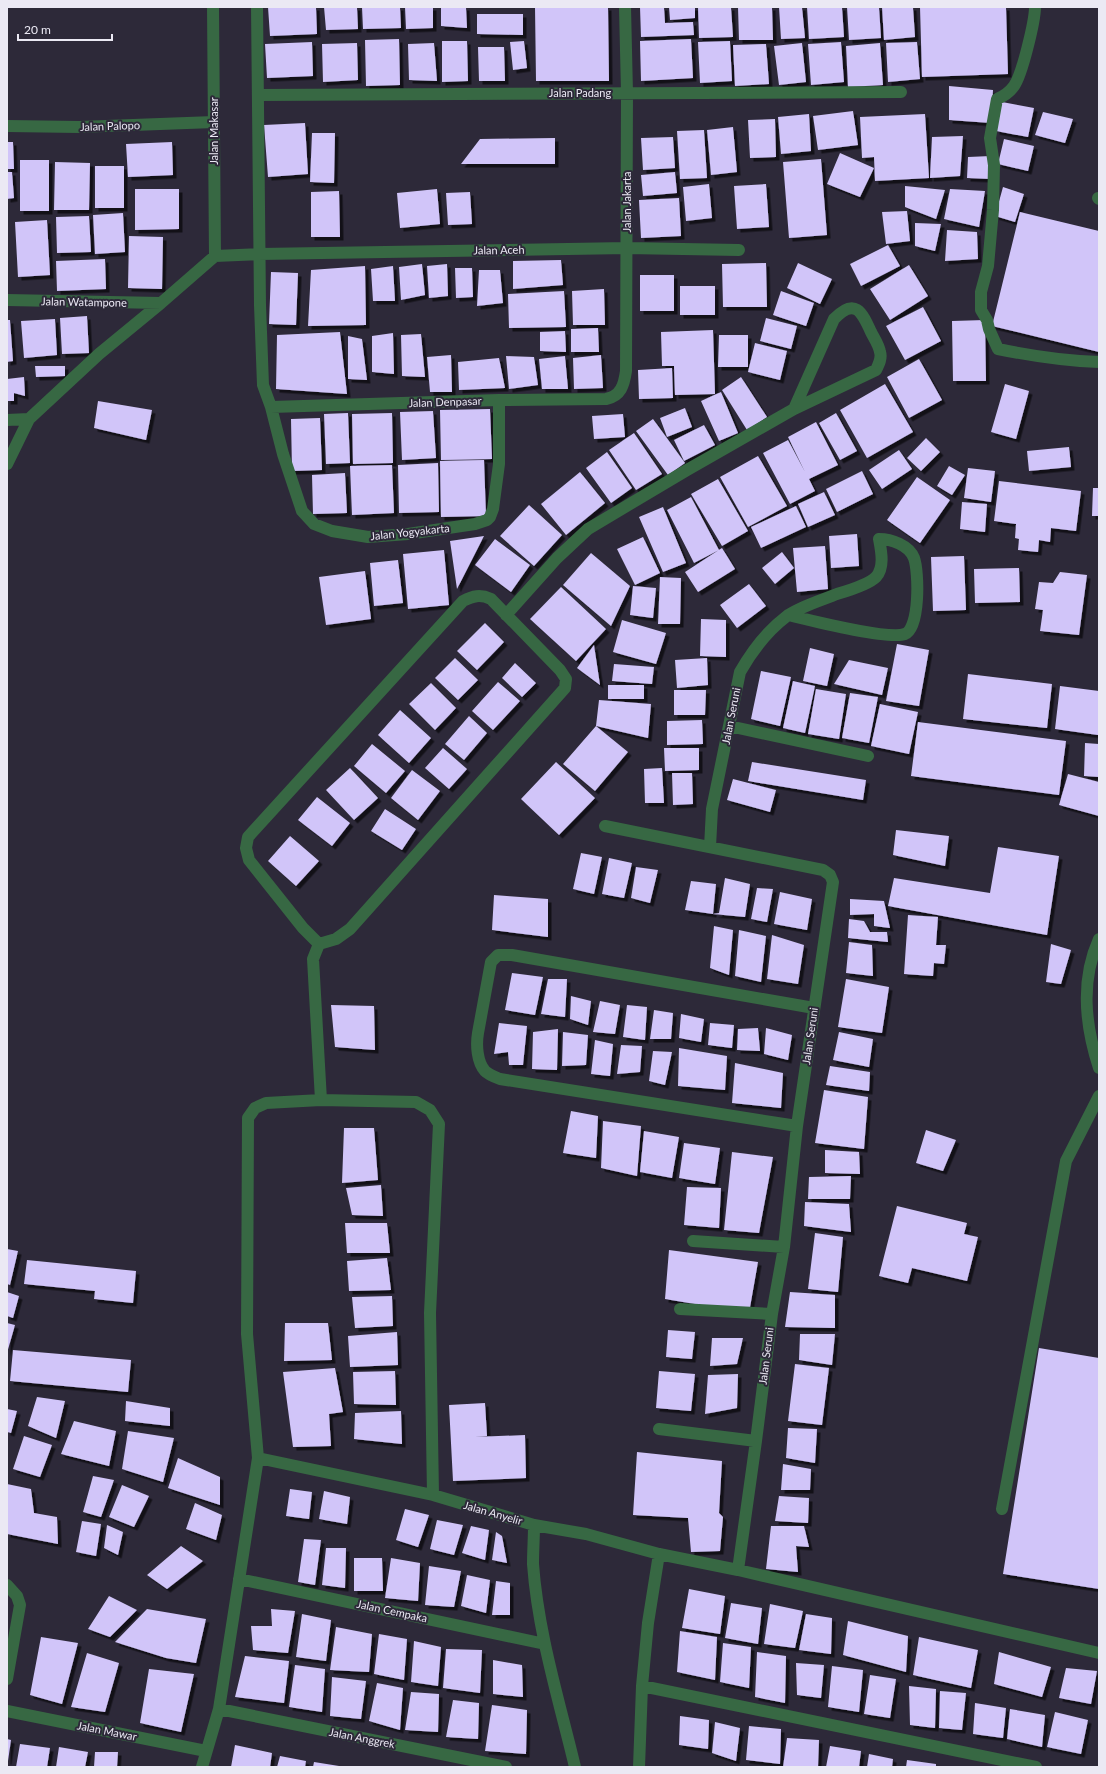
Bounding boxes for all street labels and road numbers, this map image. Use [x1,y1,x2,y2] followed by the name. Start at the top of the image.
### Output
[549,86,611,99] street label: Jalan Padang
[207,97,220,165] street label: Jalan Makasar
[80,118,140,133] street label: Jalan Palopo
[620,172,633,232] street label: Jalan Jakarta
[473,243,525,256] street label: Jalan Aceh
[41,294,127,309] street label: Jalan Watampone
[408,394,482,409] street label: Jalan Denpasar
[370,521,450,542] street label: Jalan Yogyakarta
[719,686,742,745] street label: Jalan Seruni
[799,1006,820,1065] street label: Jalan Seruni
[756,1326,776,1385] street label: Jalan Seruni
[462,1498,524,1527] street label: Jalan Anyelir
[356,1597,429,1624] street label: Jalan Cempaka
[76,1718,138,1743] street label: Jalan Mawar
[328,1725,396,1750] street label: Jalan Anggrek

